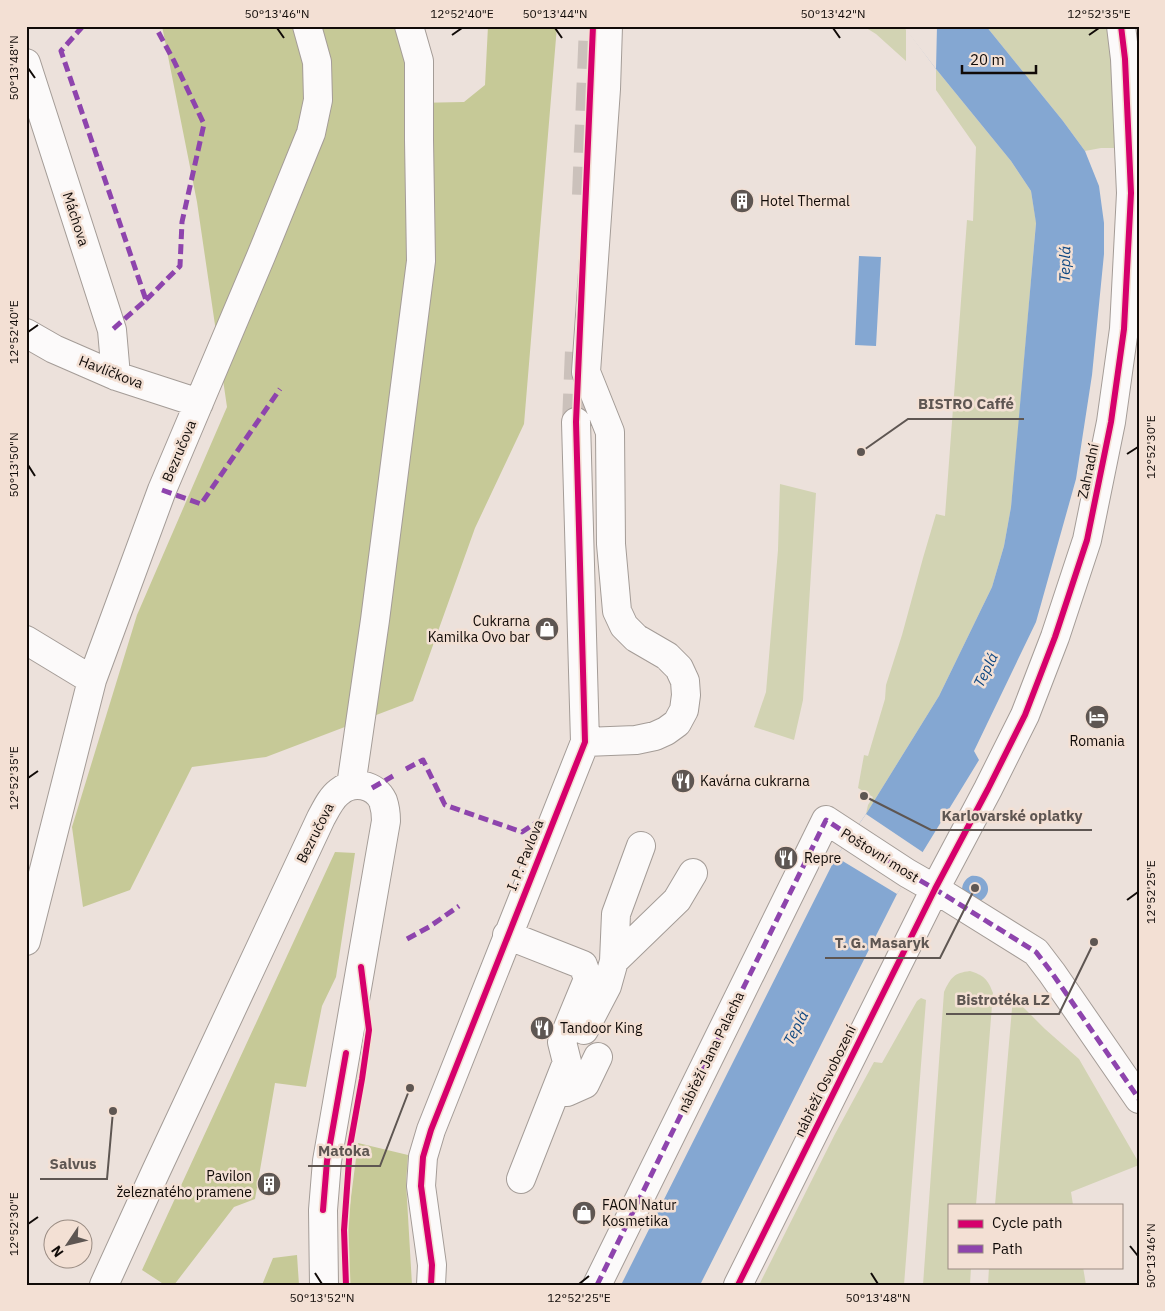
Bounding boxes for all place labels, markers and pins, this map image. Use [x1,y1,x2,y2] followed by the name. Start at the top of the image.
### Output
[729,188,755,214] building icon: Hotel Thermal
[760,192,850,210] place label: Hotel Thermal
[908,389,1024,419] callout: BISTRO Caffé
[428,612,531,646] place label: Cukrarna Kamilka Ovo bar
[534,616,560,642] shop icon: Cukrarna Kamilka Ovo bar
[1084,704,1110,730] hotel icon: Romania
[1069,732,1125,750] place label: Romania
[670,768,696,794] restaurant icon: Kavárna cukrarna
[700,772,810,790] place label: Kavárna cukrarna
[931,800,1092,830] callout: Karlovarské oplatky
[773,845,799,871] restaurant icon: Repre
[804,849,842,867] place label: Repre
[825,928,940,958] callout: T. G. Masaryk
[946,984,1059,1014] callout: Bistrotéka LZ
[529,1015,555,1041] restaurant icon: Tandoor King
[560,1019,643,1037] place label: Tandoor King
[308,1136,380,1166] callout: Matoka
[40,1149,107,1179] callout: Salvus
[117,1167,252,1201] place label: Pavilon železnatého pramene
[256,1171,282,1197] building icon: Pavilon železnatého pramene
[602,1196,676,1230] place label: FAON Natur Kosmetika
[571,1200,597,1226] shop icon: FAON Natur Kosmetika

